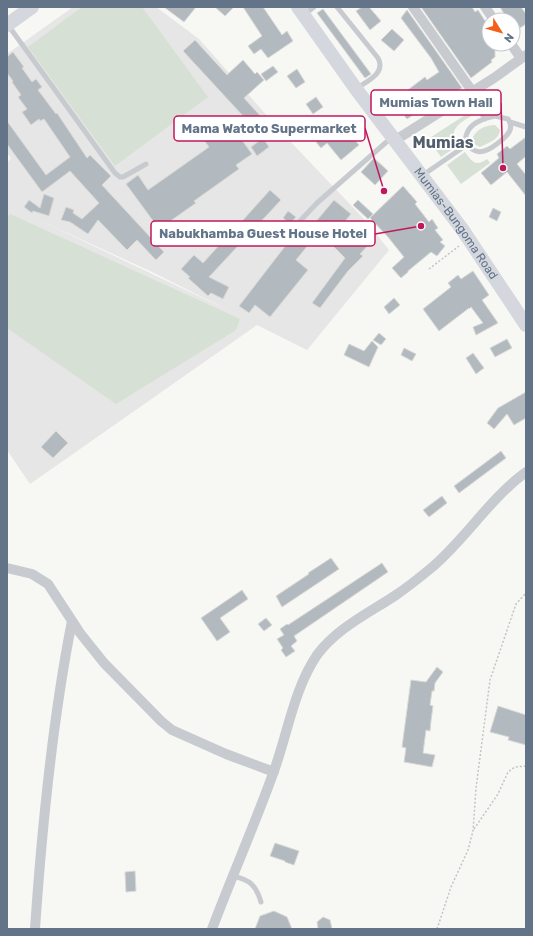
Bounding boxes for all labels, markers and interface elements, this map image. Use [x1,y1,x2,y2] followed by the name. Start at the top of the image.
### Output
[481,12,521,52] north arrow
[501,31,516,45] text: N
[371,90,501,115] callout: Mumias Town Hall
[379,95,493,110] text: Mumias Town Hall
[174,116,365,141] callout: Mama Watoto Supermarket
[182,121,356,136] text: Mama Watoto Supermarket
[412,133,474,152] district label: Mumias
[411,165,501,282] street label: Mumias-Bungoma Road
[151,221,375,246] callout: Nabukhamba Guest House Hotel
[159,226,367,241] text: Nabukhamba Guest House Hotel

